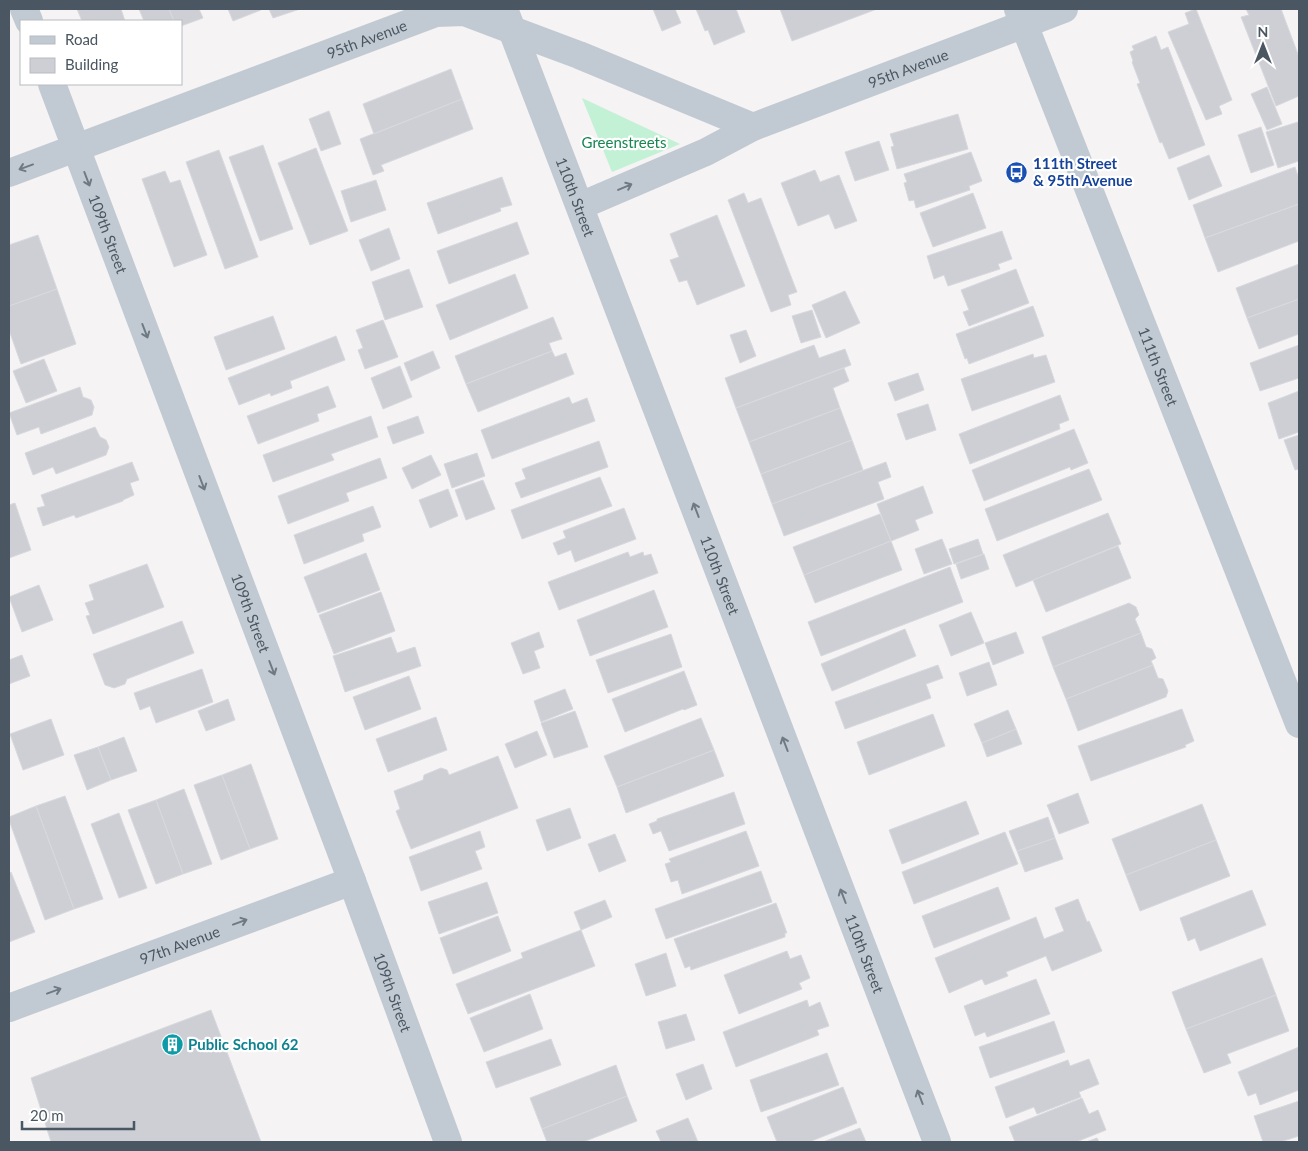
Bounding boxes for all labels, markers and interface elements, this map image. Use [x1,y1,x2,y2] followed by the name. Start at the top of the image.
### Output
[324,16,409,62] street label: 95th Avenue
[20,20,182,85] legend
[1238,20,1288,70] north arrow
[1258,23,1268,40] text: N
[65,30,98,48] text: Road
[866,45,951,91] street label: 95th Avenue
[65,55,118,73] text: Building
[582,133,666,151] park label: Greenstreets
[1033,154,1133,189] place label: 111th Street & 95th Avenue
[552,155,599,239] street label: 110th Street
[1005,160,1029,184] bus stop icon: 111th Street & 95th Avenue
[19,163,34,172] one-way arrow
[83,170,92,186] one-way arrow
[617,181,632,191] one-way arrow
[85,192,132,276] street label: 109th Street
[141,322,150,338] one-way arrow
[1135,324,1182,409] street label: 111th Street
[198,475,207,490] one-way arrow
[691,503,700,519] one-way arrow
[697,533,744,618] street label: 110th Street
[228,571,274,655] street label: 109th Street
[268,659,277,675] one-way arrow
[780,737,790,752] one-way arrow
[838,889,848,904] one-way arrow
[842,911,888,996] street label: 110th Street
[232,917,247,927] one-way arrow
[137,922,222,968] street label: 97th Avenue
[370,950,416,1035] street label: 109th Street
[46,986,62,995] one-way arrow
[160,1032,184,1056] building icon: Public School 62
[188,1035,299,1053] place label: Public School 62
[915,1090,924,1105] one-way arrow
[22,1098,135,1130] scale bar
[30,1106,64,1124] text: 20 m

